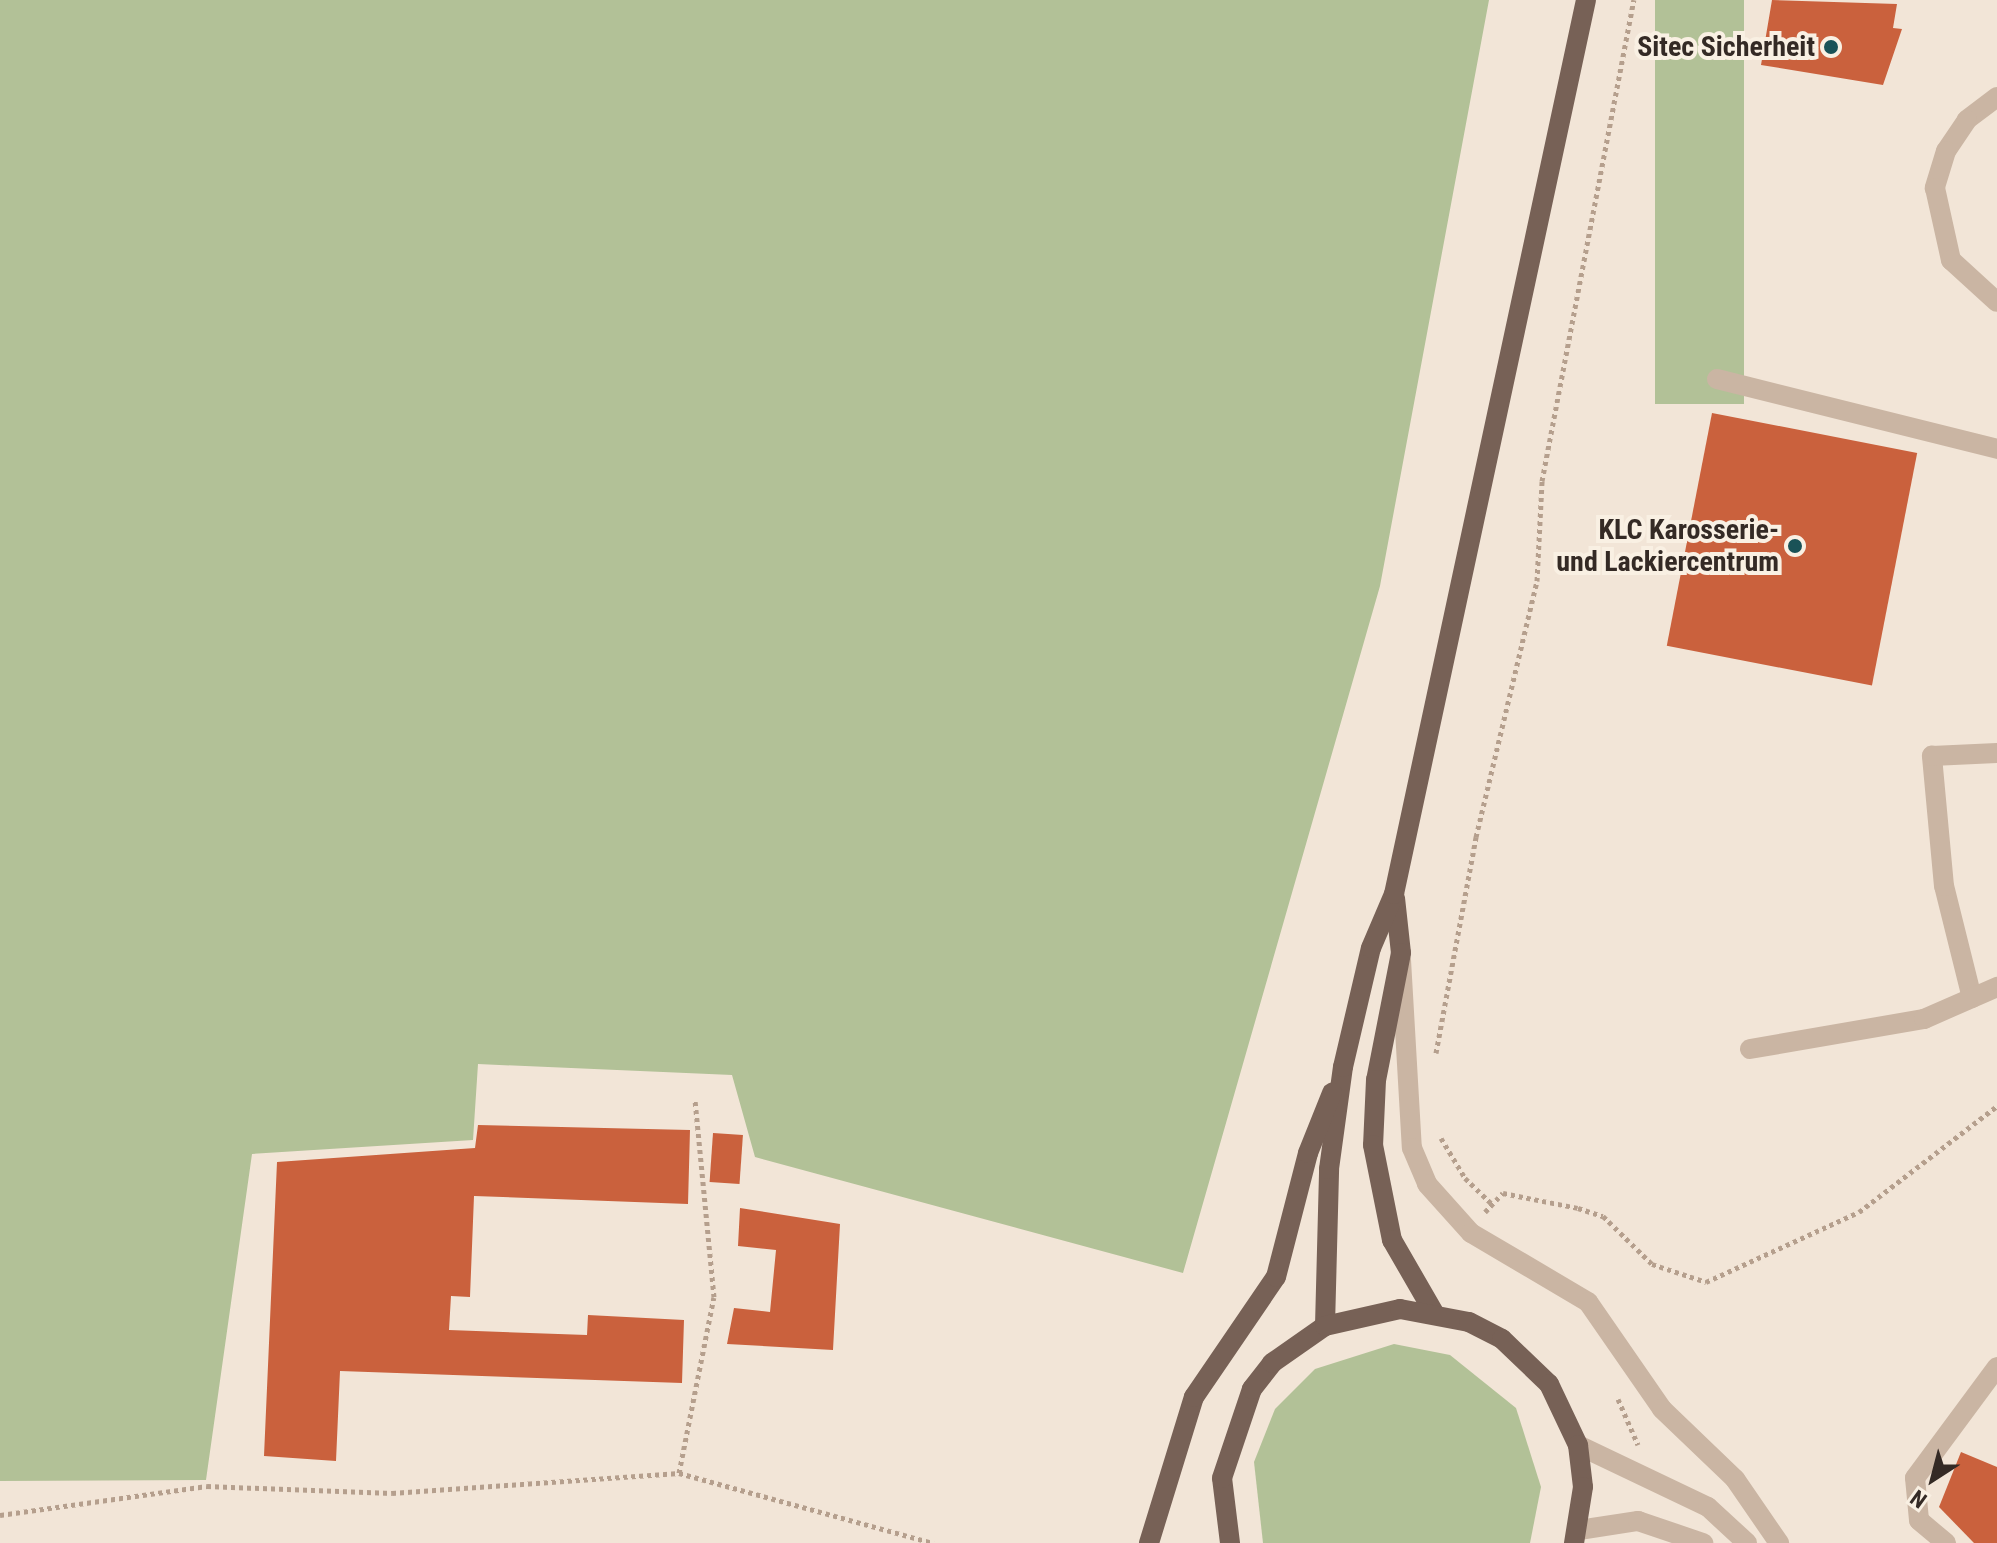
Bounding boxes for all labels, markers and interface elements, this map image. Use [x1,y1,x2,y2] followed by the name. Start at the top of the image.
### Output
[1637,30,1815,64] place label: Sitec Sicherheit
[1822,38,1840,56] marker: Sitec Sicherheit
[1556,513,1779,579] place label: KLC Karosserie- und Lackiercentrum
[1786,537,1804,555] marker: KLC Karosserie- und Lackiercentrum
[1893,1439,1973,1519] north arrow
[1906,1485,1931,1513] text: N

